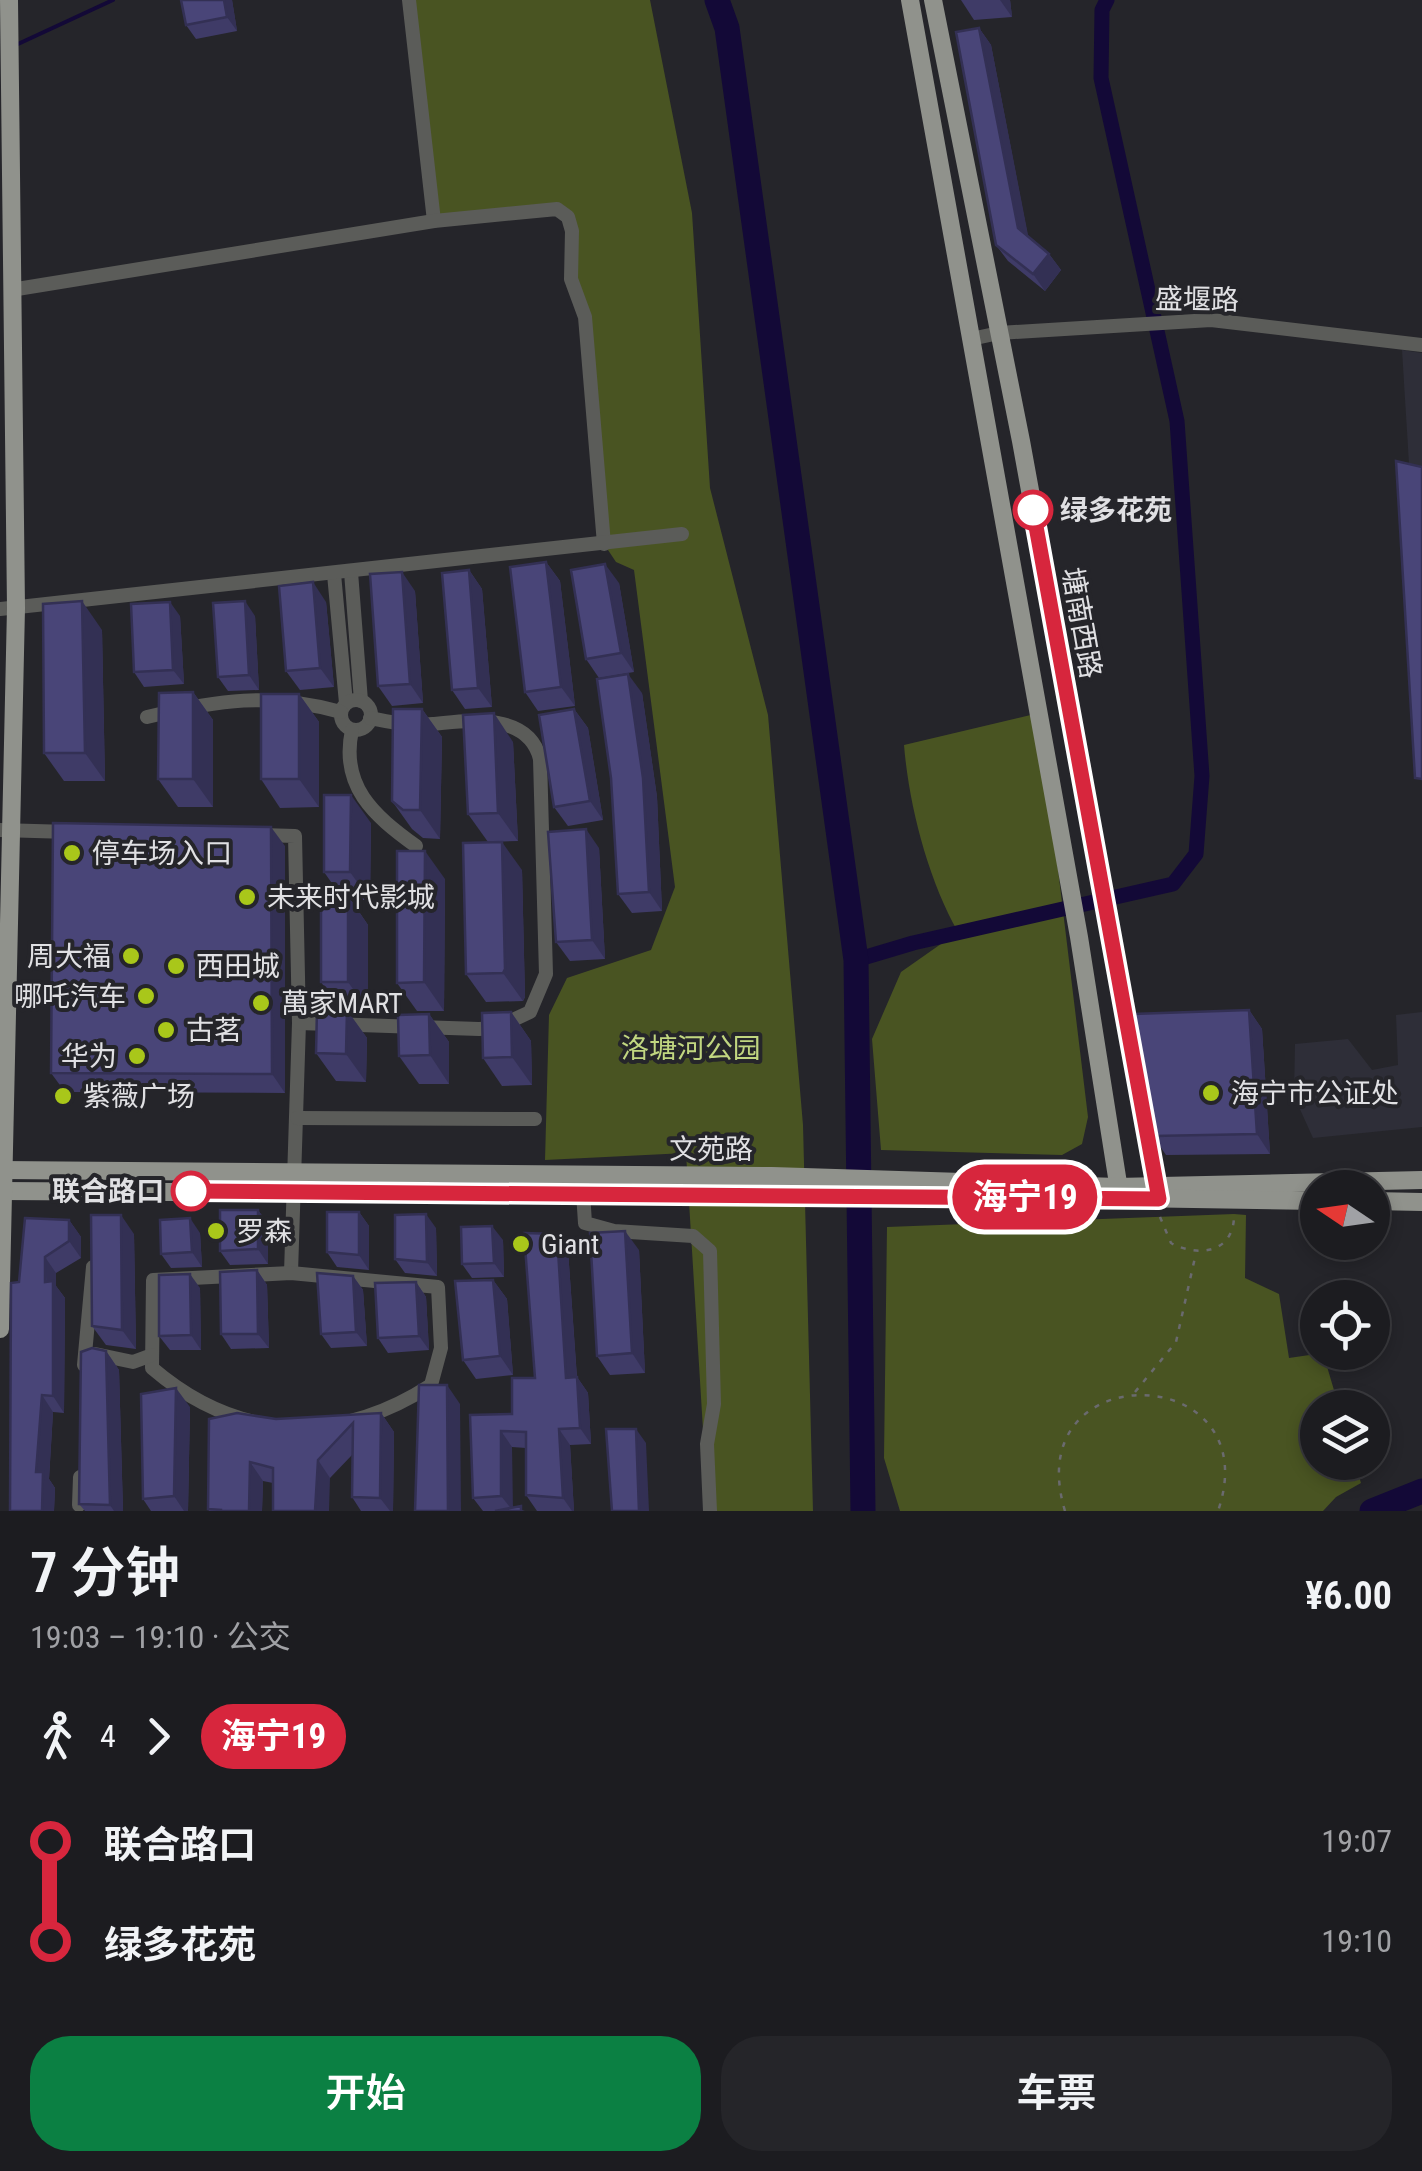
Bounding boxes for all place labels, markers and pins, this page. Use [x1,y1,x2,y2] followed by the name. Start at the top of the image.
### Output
[1014,491,1052,529] marker: 绿多花苑
[1060,494,1172,527] place label: 绿多花苑
[92,837,232,870] place label: 停车场入口
[61,842,83,864] marker: 停车场入口
[267,881,435,914] place label: 未来时代影城
[236,886,258,908] marker: 未来时代影城
[27,940,111,973] place label: 周大福
[120,945,142,967] marker: 周大福
[196,950,280,983] place label: 西田城
[165,955,187,977] marker: 西田城
[14,980,126,1013] place label: 哪吒汽车
[135,985,157,1007] marker: 哪吒汽车
[281,987,403,1020] place label: 萬家MART
[250,992,272,1014] marker: 萬家MART
[186,1014,242,1047] place label: 古茗
[155,1019,177,1041] marker: 古茗
[61,1040,117,1073] place label: 华为
[126,1045,148,1067] marker: 华为
[1231,1077,1399,1110] place label: 海宁市公证处
[83,1080,195,1113] place label: 紫薇广场
[1200,1082,1222,1104] marker: 海宁市公证处
[52,1085,74,1107] marker: 紫薇广场
[172,1172,210,1210] marker: 联合路口
[52,1175,164,1208] place label: 联合路口
[236,1215,292,1248] place label: 罗森
[205,1220,227,1242] marker: 罗森
[541,1228,599,1261] place label: Giant
[510,1233,532,1255] marker: Giant

